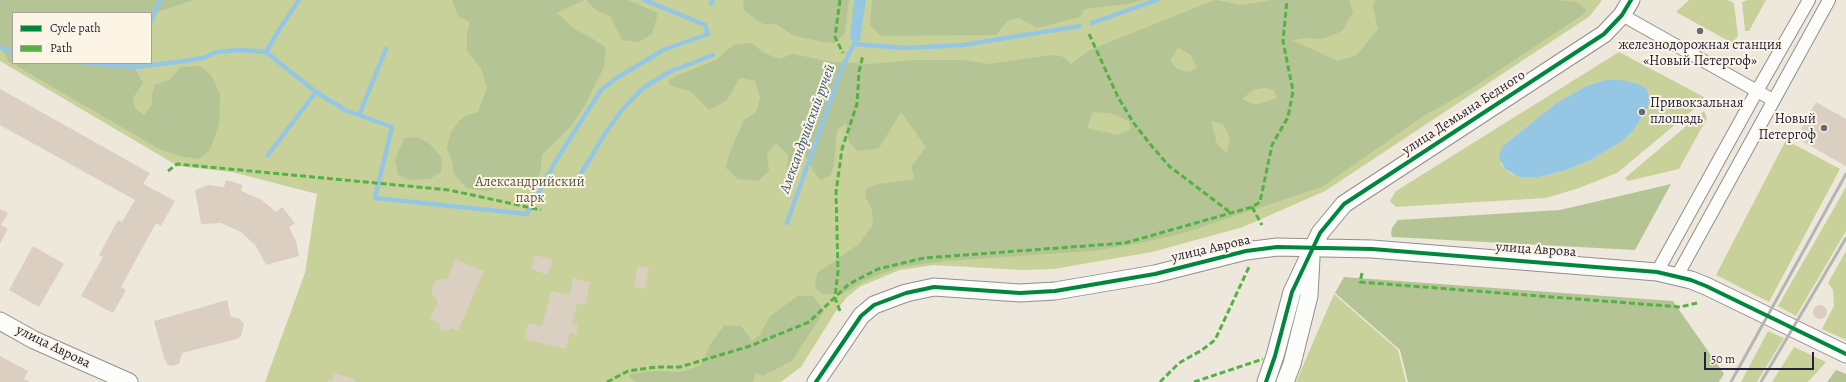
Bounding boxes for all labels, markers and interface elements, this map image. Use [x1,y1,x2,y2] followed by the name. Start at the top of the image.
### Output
[12,12,152,64] legend
[50,20,101,36] text: Cycle path
[1695,26,1705,36] marker: железнодорожная станция «Новый Петергоф»
[1618,38,1782,70] place label: железнодорожная станция «Новый Петергоф»
[50,40,72,56] text: Path
[776,62,840,196] water label: Александрийский ручей
[1399,67,1529,159] street label: улица Демьяна Бедного
[1650,96,1743,128] place label: Привокзальная площадь
[1637,107,1647,117] marker: Привокзальная площадь
[1759,112,1816,144] place label: Новый Петергоф
[1819,123,1829,133] marker: Новый Петергоф
[475,175,585,208] park label: Александрийский парк
[1170,232,1252,266] street label: улица Аврова
[1495,239,1577,261] street label: улица Аврова
[13,322,93,372] street label: улица Аврова
[1706,344,1816,370] scale bar
[1711,351,1735,367] text: 50 m

